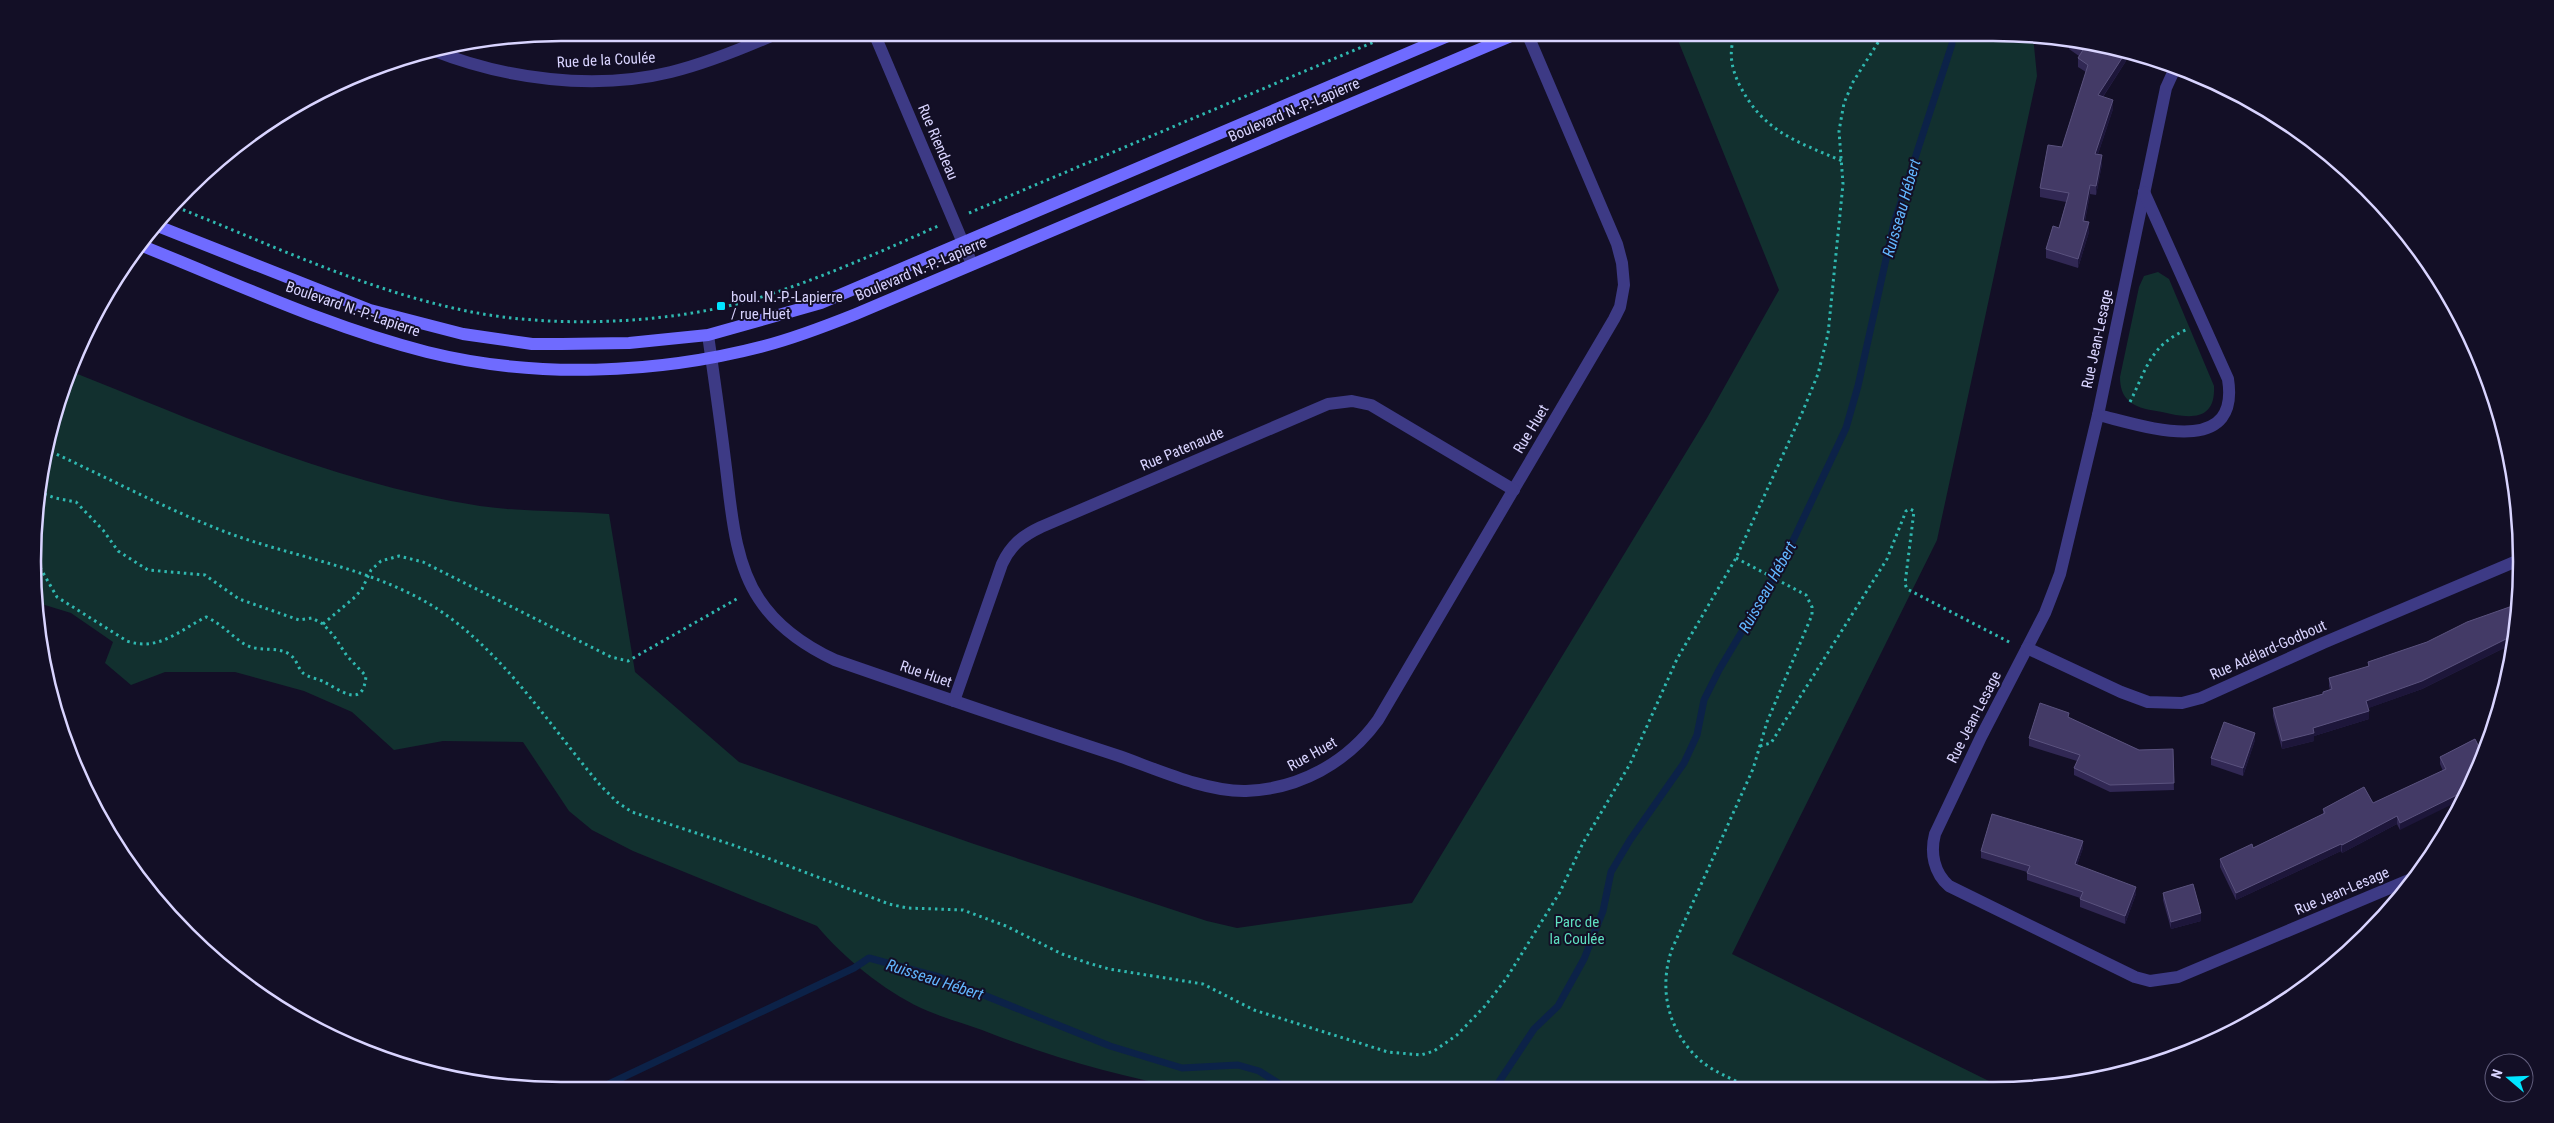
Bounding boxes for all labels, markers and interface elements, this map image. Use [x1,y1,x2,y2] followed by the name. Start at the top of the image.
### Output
[556,48,656,72] street label: Rue de la Coulée
[1226,74,1362,146] street label: Boulevard N.-P.-Lapierre
[914,102,962,182] street label: Rue Riendeau
[1878,157,1925,259] water label: Ruisseau Hébert
[853,233,989,305] street label: Boulevard N.-P.-Lapierre
[283,278,423,340] street label: Boulevard N.-P.-Lapierre
[731,288,843,323] place label: boul. N.-P.-Lapierre / rue Huet
[2078,288,2116,390] street label: Rue Jean-Lesage
[715,300,727,312] marker: boul. N.-P.-Lapierre / rue Huet
[1509,401,1553,457] street label: Rue Huet
[1138,423,1226,475] street label: Rue Patenaude
[1735,538,1800,636] water label: Ruisseau Hébert
[2207,616,2329,684] street label: Rue Adélard-Godbout
[898,657,954,691] street label: Rue Huet
[1943,668,2005,766] street label: Rue Jean-Lesage
[1284,733,1340,775] street label: Rue Huet
[2292,863,2392,919] street label: Rue Jean-Lesage
[1550,913,1604,948] park label: Parc de la Coulée
[884,955,986,1004] water label: Ruisseau Hébert
[2484,1053,2534,1103] north arrow
[2488,1067,2506,1080] text: N

